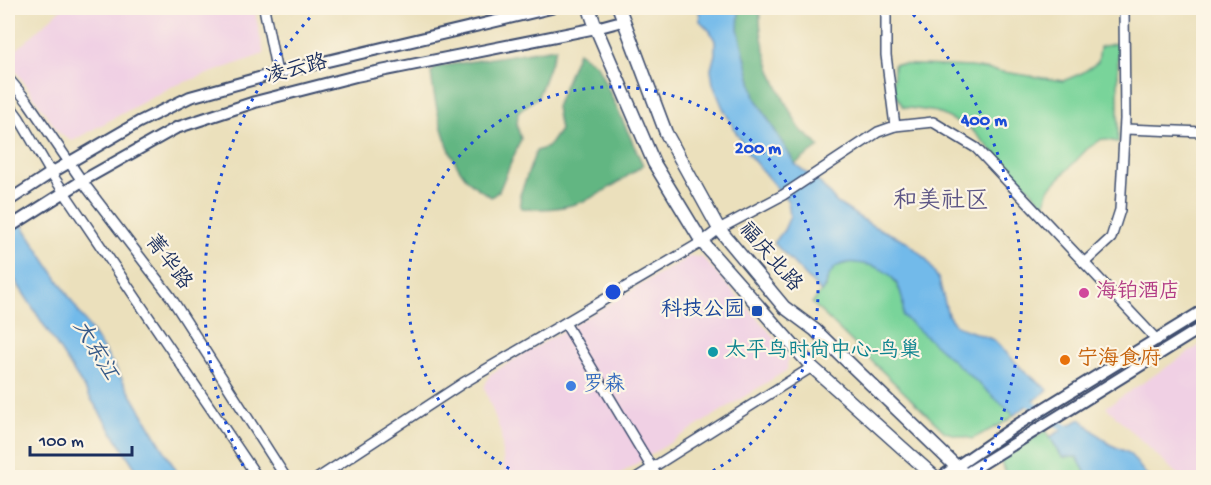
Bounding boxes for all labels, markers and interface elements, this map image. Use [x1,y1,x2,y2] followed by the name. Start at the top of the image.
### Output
[263,49,331,91] street label: 凌云路
[960,111,1007,132] text: 400 m
[735,139,781,160] text: 200 m
[893,187,989,217] district label: 和美社区
[732,217,807,298] street label: 福庆北路
[138,229,198,296] street label: 菁华路
[1096,279,1180,306] place label: 海铂酒店
[603,282,623,302] centre of rings
[1077,286,1091,300] marker: 海铂酒店
[661,298,745,324] place label: 科技公园
[750,304,764,318] marker: 科技公园
[66,315,124,387] water label: 大东江
[725,338,921,365] place label: 太平鸟时尚中心-鸟巢
[706,345,720,359] marker: 太平鸟时尚中心-鸟巢
[1077,346,1161,373] place label: 宁海食府
[1058,353,1072,367] marker: 宁海食府
[583,372,625,399] place label: 罗森
[564,379,578,393] marker: 罗森
[30,419,132,457] scale bar
[38,432,84,453] text: 100 m

